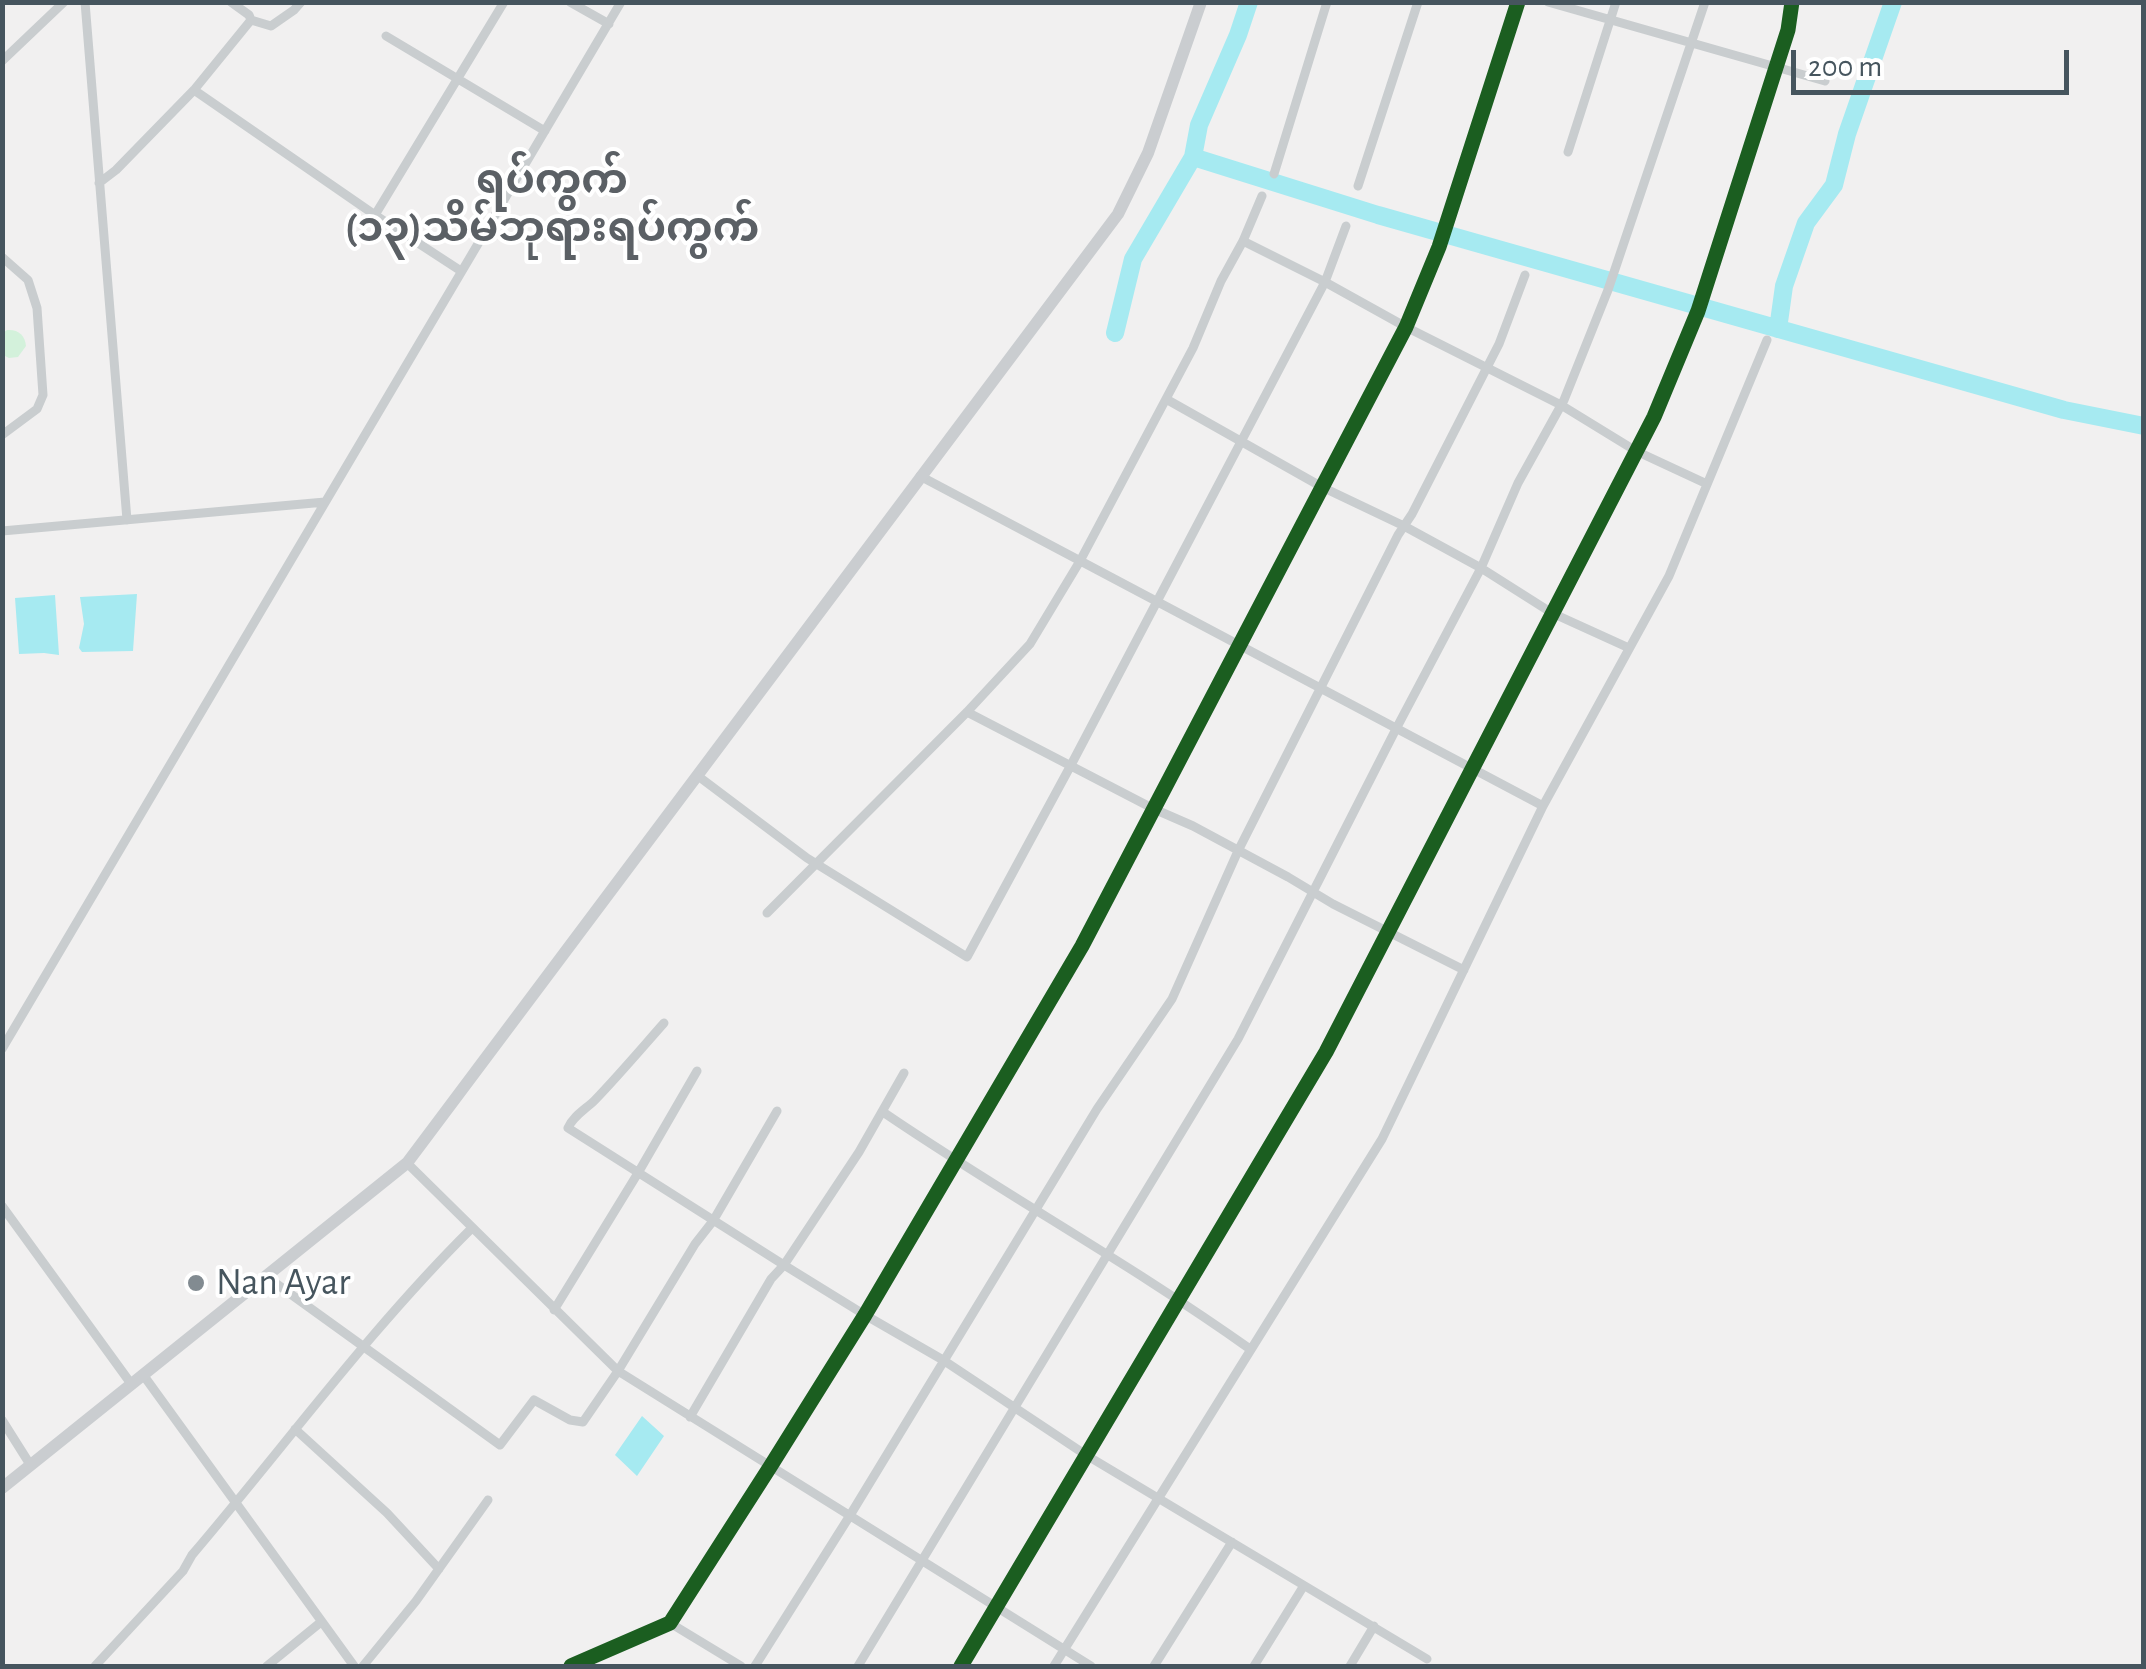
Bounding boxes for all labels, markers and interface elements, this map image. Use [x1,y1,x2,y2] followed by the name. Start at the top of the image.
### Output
[1796,30,2074,92] scale bar
[1808,52,1882,82] text: 200 m
[345,155,759,254] district label: ရပ်ကွက် (၁၃)သိမ်ဘုရားရပ်ကွက်
[216,1260,351,1306] place label: Nan Ayar
[185,1272,207,1294] marker: Nan Ayar

